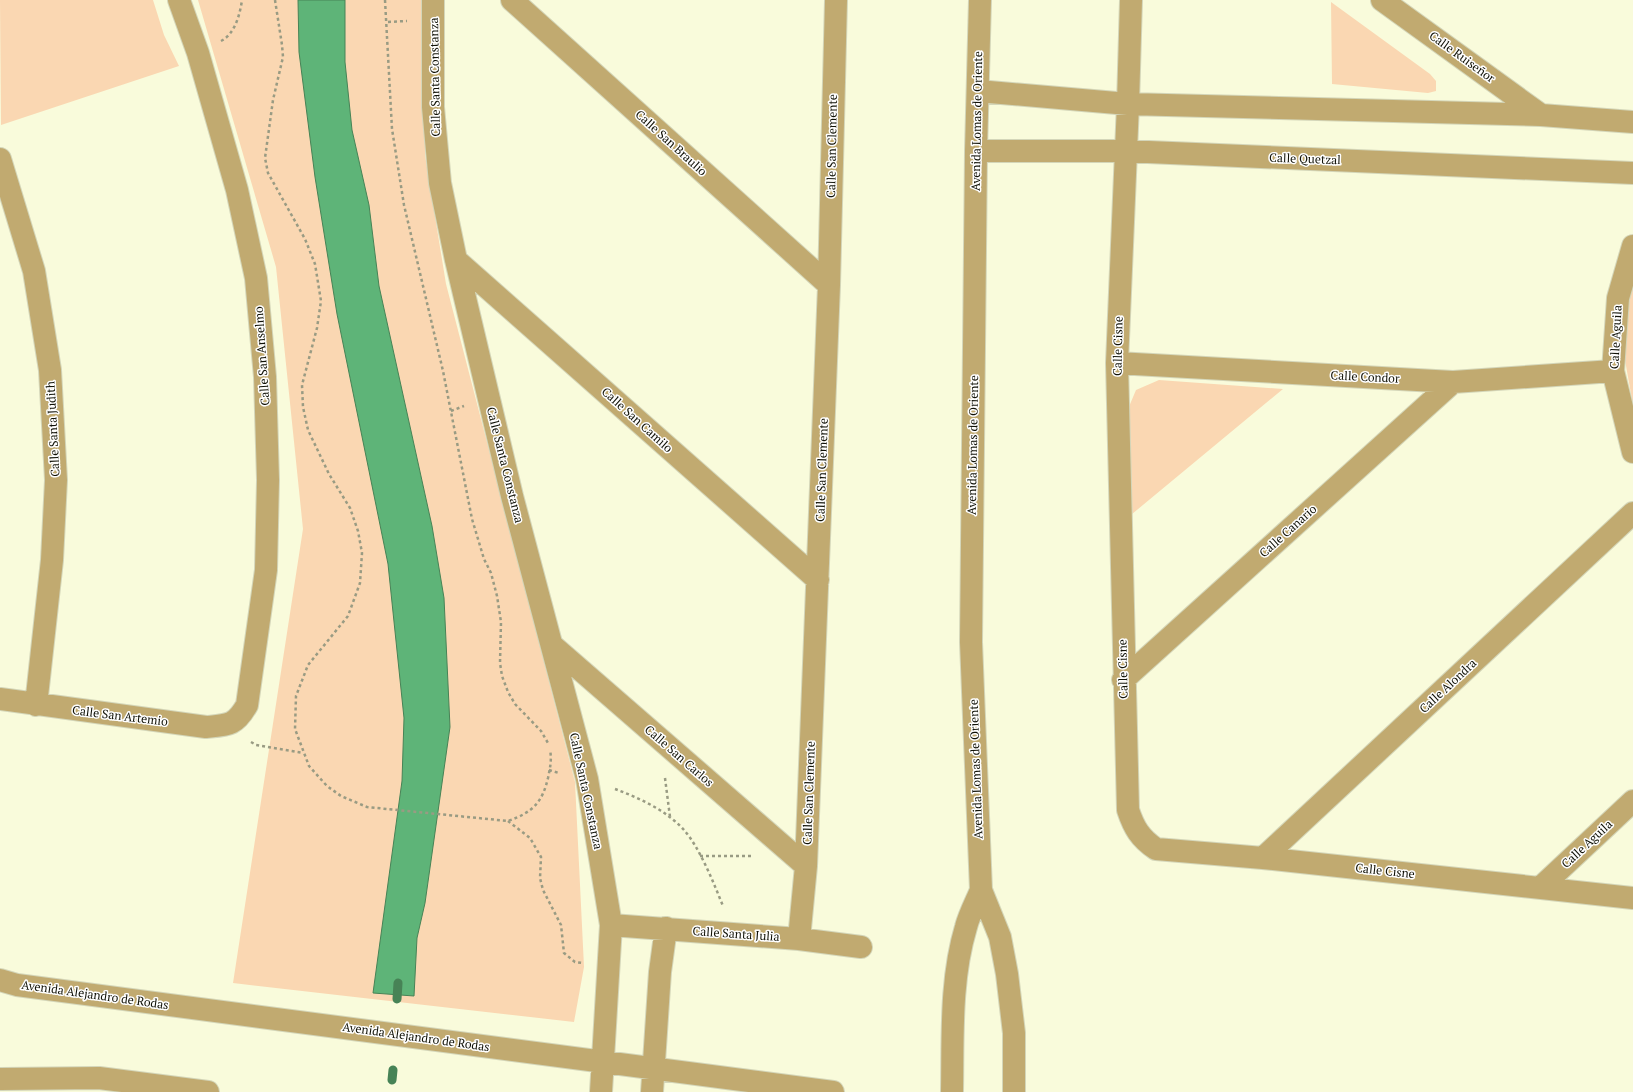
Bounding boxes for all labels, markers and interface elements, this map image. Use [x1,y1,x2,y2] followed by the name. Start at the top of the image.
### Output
[426,17,443,137] street label: Calle Santa Constanza
[1426,28,1498,86] street label: Calle Ruiseñor
[968,51,985,191] street label: Avenida Lomas de Oriente
[823,94,840,198] street label: Calle San Clemente
[632,107,711,179] street label: Calle San Braulio
[1269,150,1342,167] street label: Calle Quetzal
[1606,305,1625,369] street label: Calle Aguila
[251,306,272,406] street label: Calle San Anselmo
[1109,316,1126,376] street label: Calle Cisne
[1330,367,1400,386] street label: Calle Condor
[964,375,981,515] street label: Avenida Lomas de Oriente
[43,381,62,477] street label: Calle Santa Judith
[599,384,676,456] street label: Calle San Camilo
[484,405,527,524] street label: Calle Santa Constanza
[812,418,831,522] street label: Calle San Clemente
[1256,501,1320,560] street label: Calle Canario
[1114,639,1131,699] street label: Calle Cisne
[1416,655,1479,716] street label: Calle Alondra
[966,699,985,839] street label: Avenida Lomas de Oriente
[71,702,169,729] street label: Calle San Artemio
[642,722,717,790] street label: Calle San Carlos
[567,731,606,851] street label: Calle Santa Constanza
[799,741,818,845] street label: Calle San Clemente
[1558,816,1615,871] street label: Calle Aguila
[1355,860,1416,881] street label: Calle Cisne
[692,923,780,944] street label: Calle Santa Julia
[21,977,170,1012] street label: Avenida Alejandro de Rodas
[342,1019,491,1054] street label: Avenida Alejandro de Rodas

